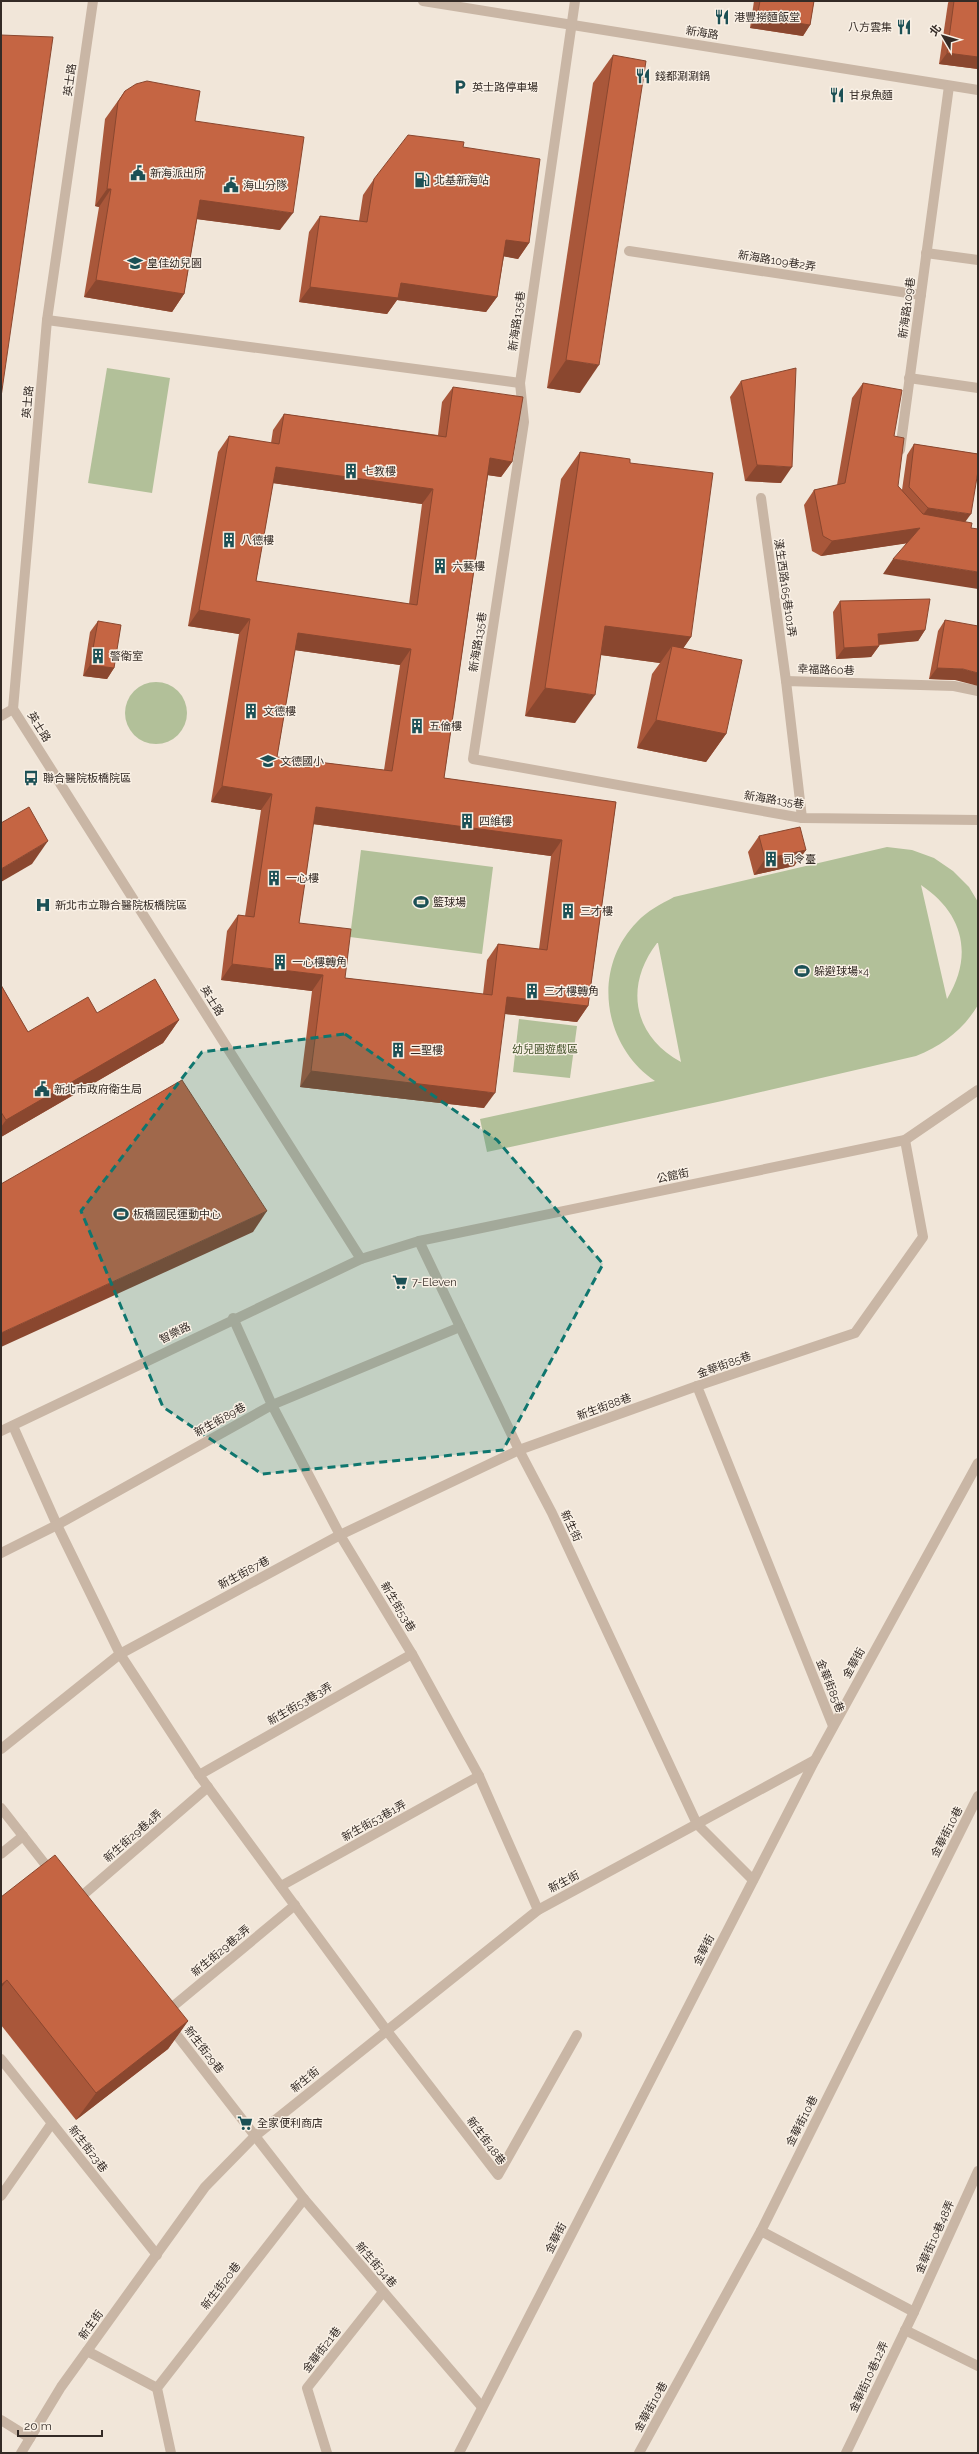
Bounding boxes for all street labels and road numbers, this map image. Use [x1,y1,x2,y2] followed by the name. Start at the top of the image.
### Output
[685,24,719,42] street label: 新海路
[61,63,79,97] street label: 英士路
[737,248,817,274] street label: 新海路109巷2弄
[896,276,918,340] street label: 新海路109巷
[506,290,528,352] street label: 新海路135巷
[20,385,36,419] street label: 英士路
[772,538,798,638] street label: 漢生西路165巷101弄
[467,611,489,673] street label: 新海路135巷
[797,663,855,677] street label: 幸福路60巷
[25,710,53,744] street label: 英士路
[743,789,805,811] street label: 新海路135巷
[198,984,226,1018] street label: 英士路
[656,1166,690,1186] street label: 公館街
[157,1320,193,1346] street label: 智樂路
[695,1349,753,1381] street label: 金華街85巷
[575,1391,633,1423] street label: 新生街88巷
[192,1401,248,1439] street label: 新生街89巷
[558,1508,584,1544] street label: 新生街
[216,1554,272,1592] street label: 新生街87巷
[378,1580,418,1634] street label: 新生街53巷
[840,1645,868,1681] street label: 金華街
[813,1657,847,1715] street label: 金華街85巷
[265,1680,335,1728] street label: 新生街53巷3弄
[340,1798,408,1844] street label: 新生街53巷1弄
[929,1804,965,1860] street label: 金華街10巷
[101,1807,165,1865] street label: 新生街29巷4弄
[546,1869,582,1895] street label: 新生街
[189,1923,253,1979] street label: 新生街29巷2弄
[691,1932,717,1968] street label: 金華街
[182,2024,226,2076] street label: 新生街29巷
[288,2065,322,2095] street label: 新生街
[784,2093,820,2149] street label: 金華街10巷
[464,2115,508,2167] street label: 新生街48巷
[66,2123,110,2175] street label: 新生街23巷
[913,2198,957,2276] street label: 金華街10巷48弄
[543,2220,569,2256] street label: 金華街
[353,2240,399,2290] street label: 新生街34巷
[198,2260,244,2312] street label: 新生街20巷
[76,2308,106,2342] street label: 新生街
[300,2325,344,2375] street label: 金華街21巷
[847,2339,891,2415] street label: 金華街10巷12弄
[632,2380,670,2434] street label: 金華街10巷

